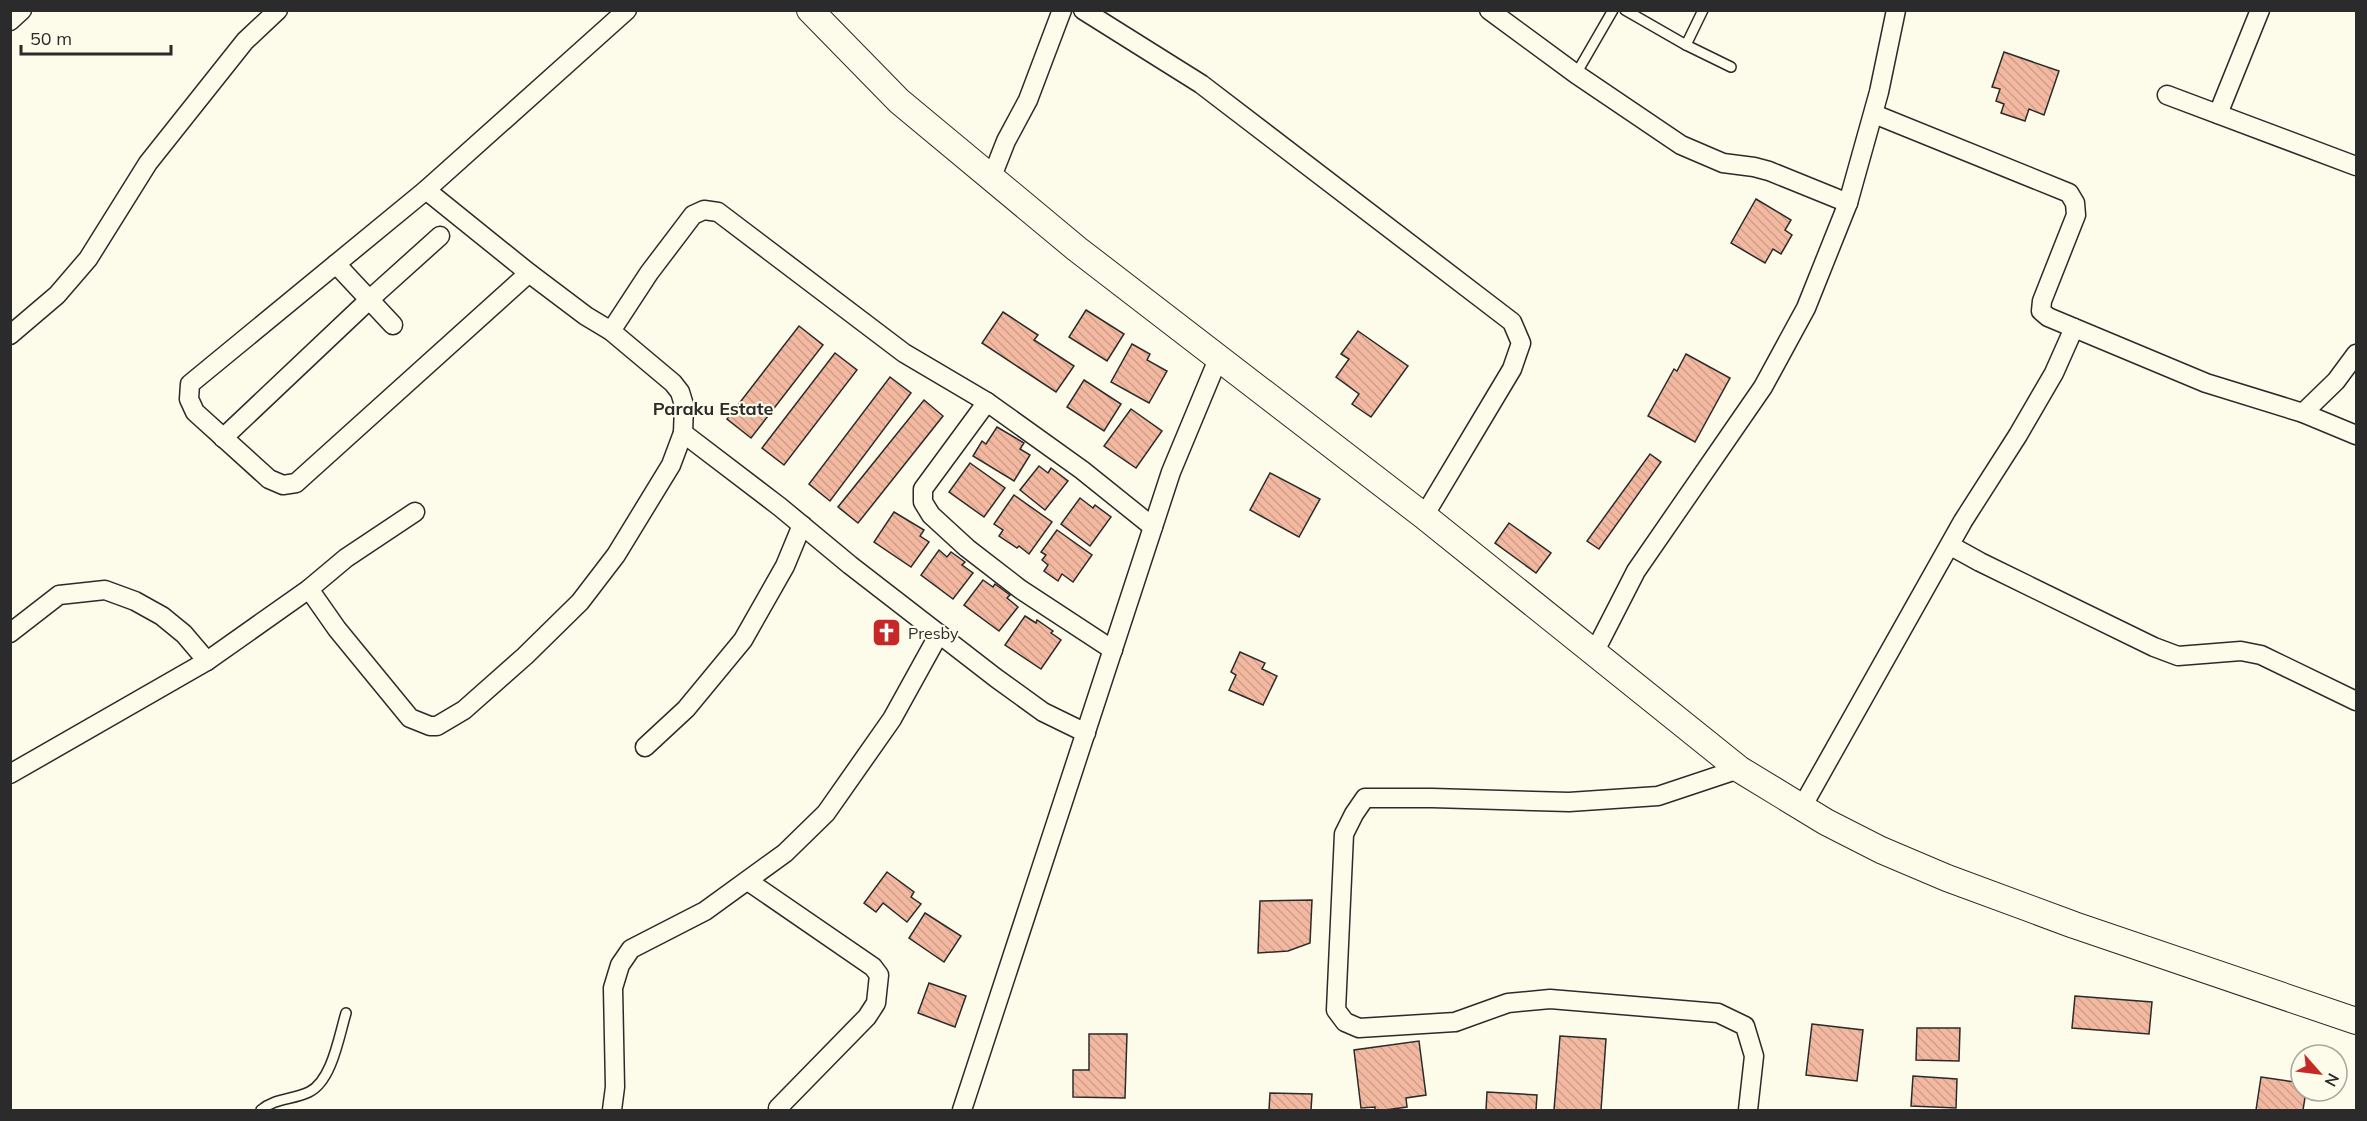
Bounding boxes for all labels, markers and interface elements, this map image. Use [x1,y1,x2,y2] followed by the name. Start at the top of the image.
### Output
[21,18,171,56] scale bar
[30,27,72,50] text: 50 m
[653,397,773,420] district label: Paraku Estate
[871,617,903,649] church icon: Presby
[908,623,959,643] place label: Presby
[2289,1043,2349,1103] north arrow
[2321,1070,2344,1090] text: N

